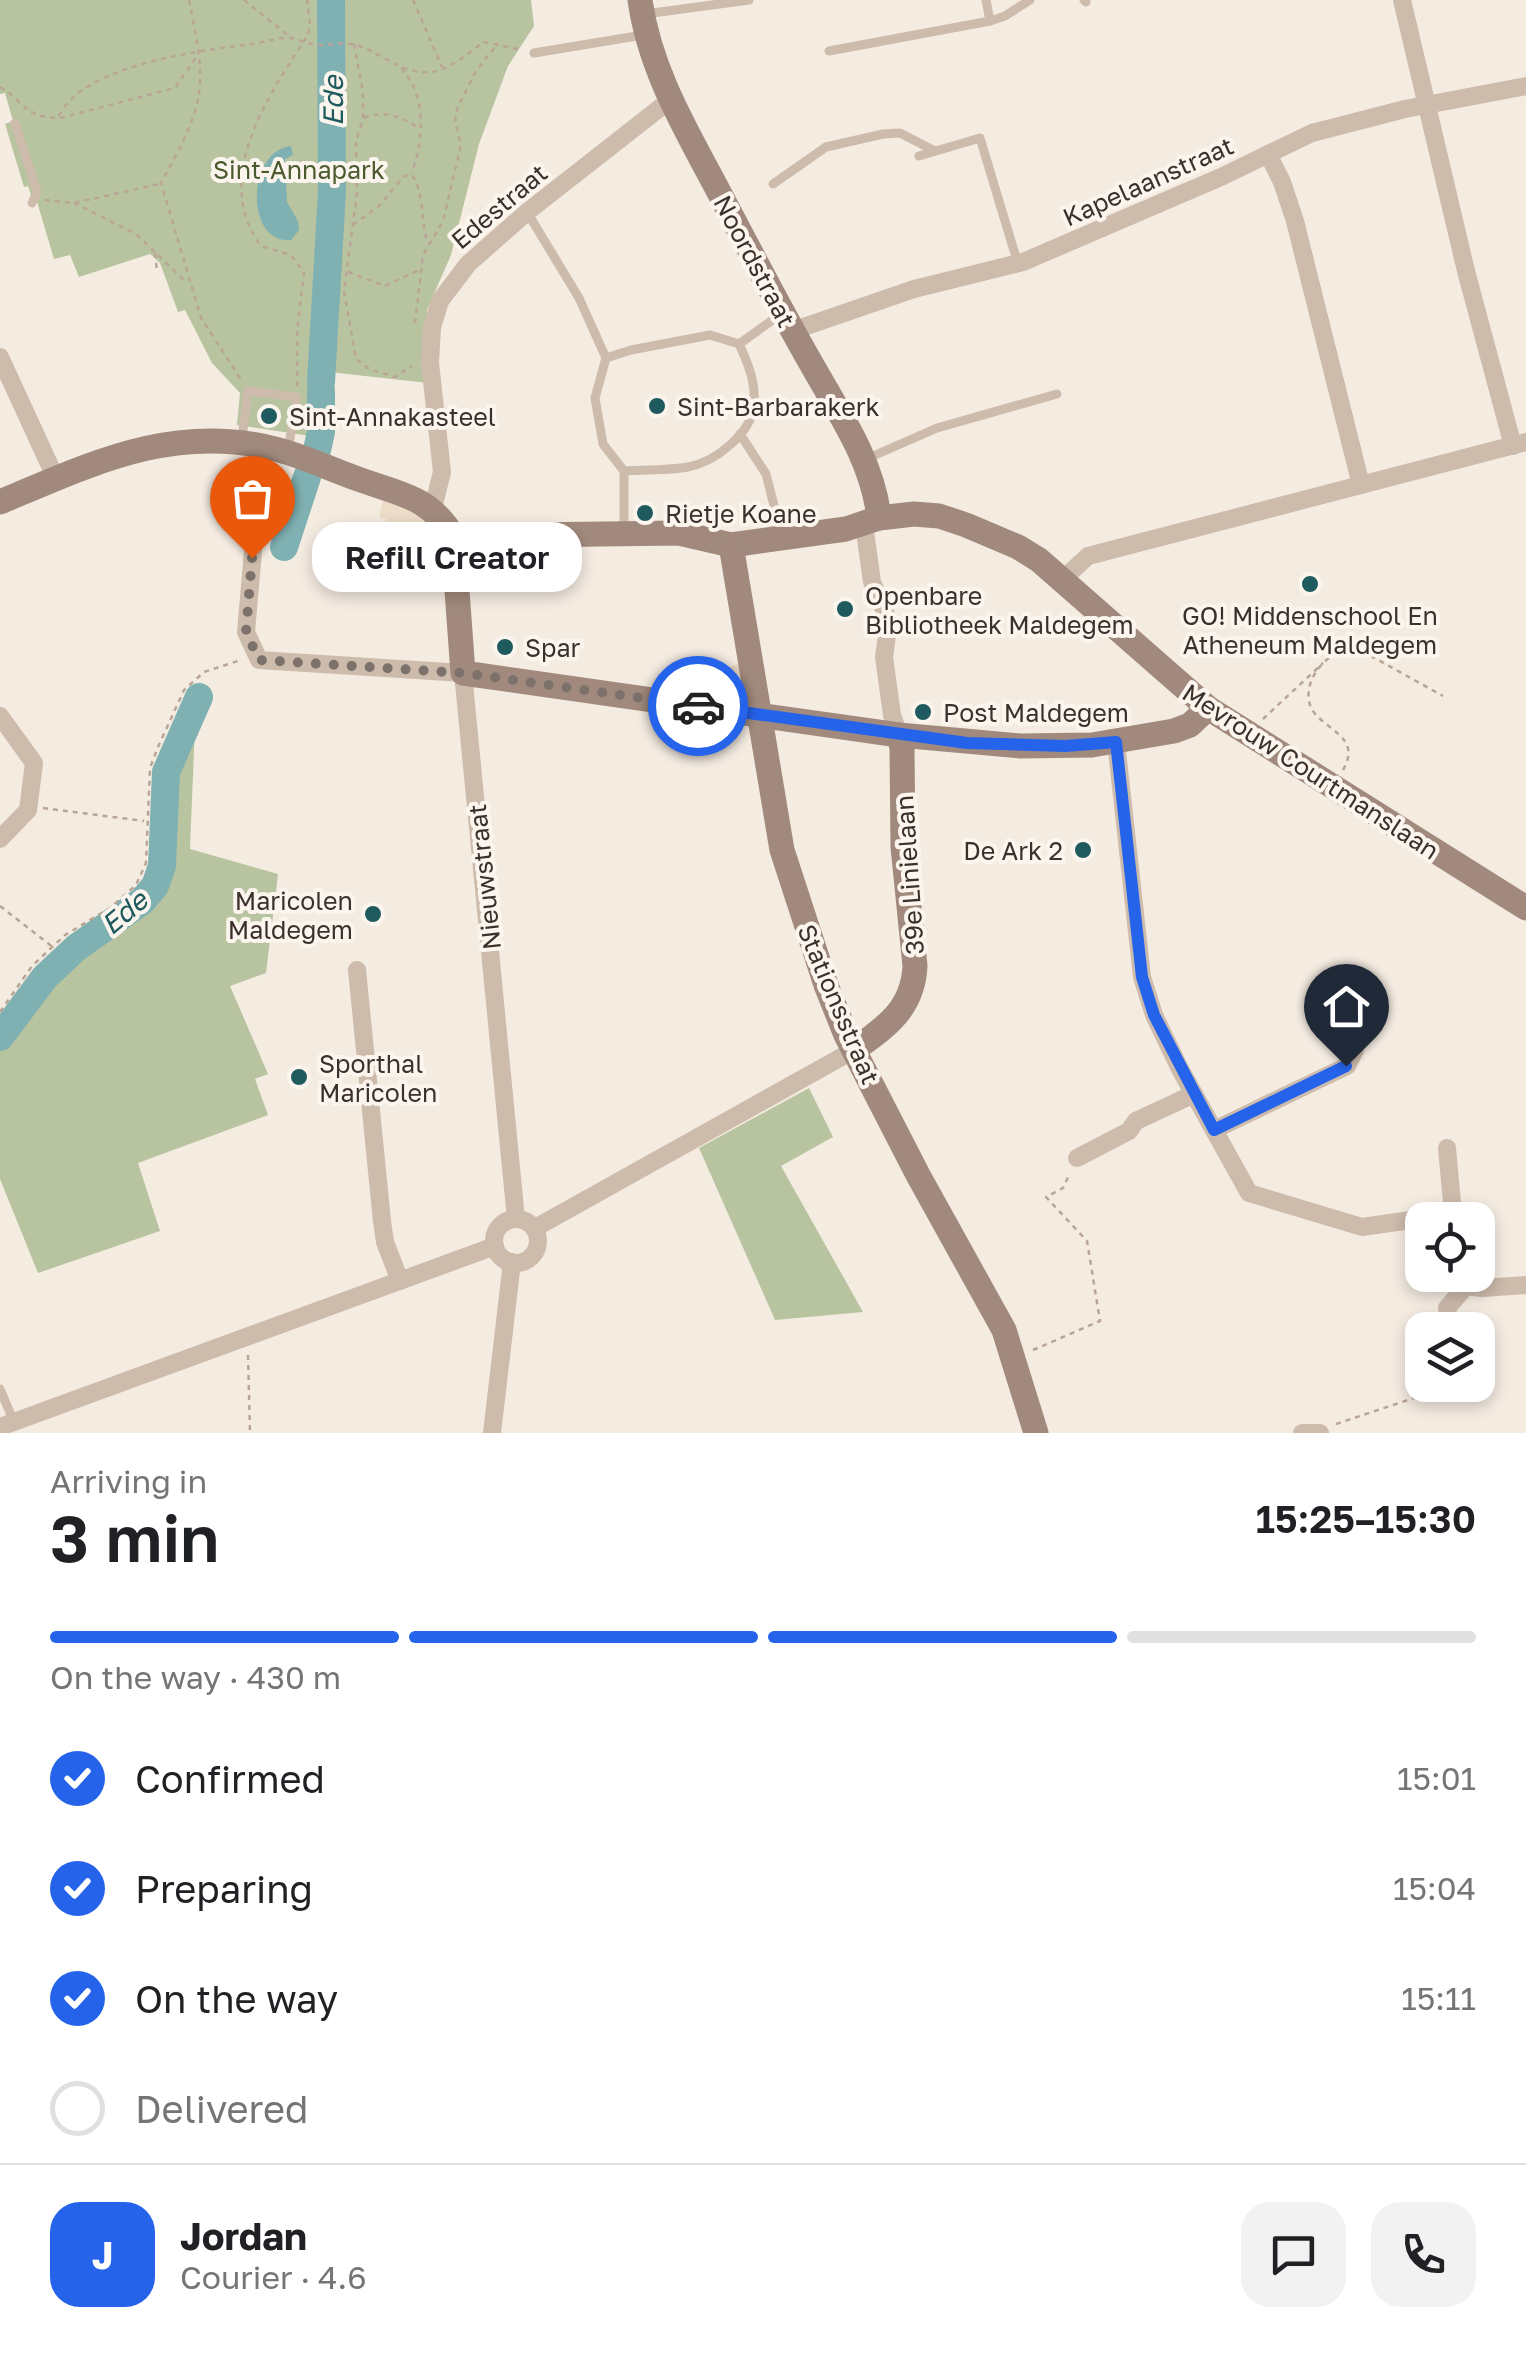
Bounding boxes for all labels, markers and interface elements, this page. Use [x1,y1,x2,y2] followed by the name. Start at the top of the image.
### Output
[316,74,349,126] water label: Ede
[1058,130,1238,232] street label: Kapelaanstraat
[213,154,385,185] park label: Sint-Annapark
[445,157,553,255] street label: Edestraat
[707,190,803,332] street label: Noordstraat
[677,391,880,422] place label: Sint-Barbarakerk
[646,395,668,417] marker: Sint-Barbarakerk
[289,401,496,432] place label: Sint-Annakasteel
[258,405,280,427] marker: Sint-Annakasteel
[210,456,295,559] pin
[225,471,280,526] icon: bag
[665,498,816,529] place label: Rietje Koane
[634,502,656,524] marker: Rietje Koane
[312,523,582,593] callout: Refill Creator
[344,538,550,576] text: Refill Creator
[1299,573,1321,595] marker: GO! Middenschool En Atheneum Maldegem
[865,580,1134,640] place label: Openbare Bibliotheek Maldegem
[834,598,856,620] marker: Openbare Bibliotheek Maldegem
[1182,600,1438,660] place label: GO! Middenschool En Atheneum Maldegem
[525,632,581,663] place label: Spar
[494,636,516,658] marker: Spar
[648,656,748,756] courier
[1177,676,1445,866] street label: Mevrouw Courtmanslaan
[671,679,726,734] icon: car
[943,697,1129,728] place label: Post Maldegem
[912,701,934,723] marker: Post Maldegem
[888,794,930,956] street label: 39e Linielaan
[461,803,507,951] street label: Nieuwstraat
[963,835,1063,866] place label: De Ark 2
[1072,839,1094,861] marker: De Ark 2
[94,882,155,941] water label: Ede
[228,885,353,945] place label: Maricolen Maldegem
[362,903,384,925] marker: Maricolen Maldegem
[791,919,887,1089] street label: Stationsstraat
[1304,964,1389,1067] pin
[1319,979,1374,1034] icon: home
[319,1048,437,1108] place label: Sporthal Maricolen
[288,1066,310,1088] marker: Sporthal Maricolen
[1405,1202,1495,1402] map controls
[1405,1202,1495,1292] button: locate
[1405,1312,1495,1402] button: layers
[50,1462,207,1500] text: Arriving in
[1256,1496,1476,1541] text: 15:25–15:30
[50,1498,219,1576] text: 3 min
[50,1658,341,1696] text: On the way · 430 m
[50,1751,105,1806] icon: check
[135,1756,325,1801] text: Confirmed
[1397,1759,1476,1797] text: 15:01
[50,1861,105,1916] icon: check
[135,1866,313,1911] text: Preparing
[1393,1869,1476,1907] text: 15:04
[50,1971,105,2026] icon: check
[135,1976,338,2021] text: On the way
[1401,1979,1476,2017] text: 15:11
[135,2086,308,2131] text: Delivered
[1241,2202,1346,2307] button: chat
[1371,2202,1476,2307] button: phone
[180,2213,307,2258] text: Jordan
[92,2232,113,2277] text: J
[180,2258,367,2296] text: Courier · 4.6

